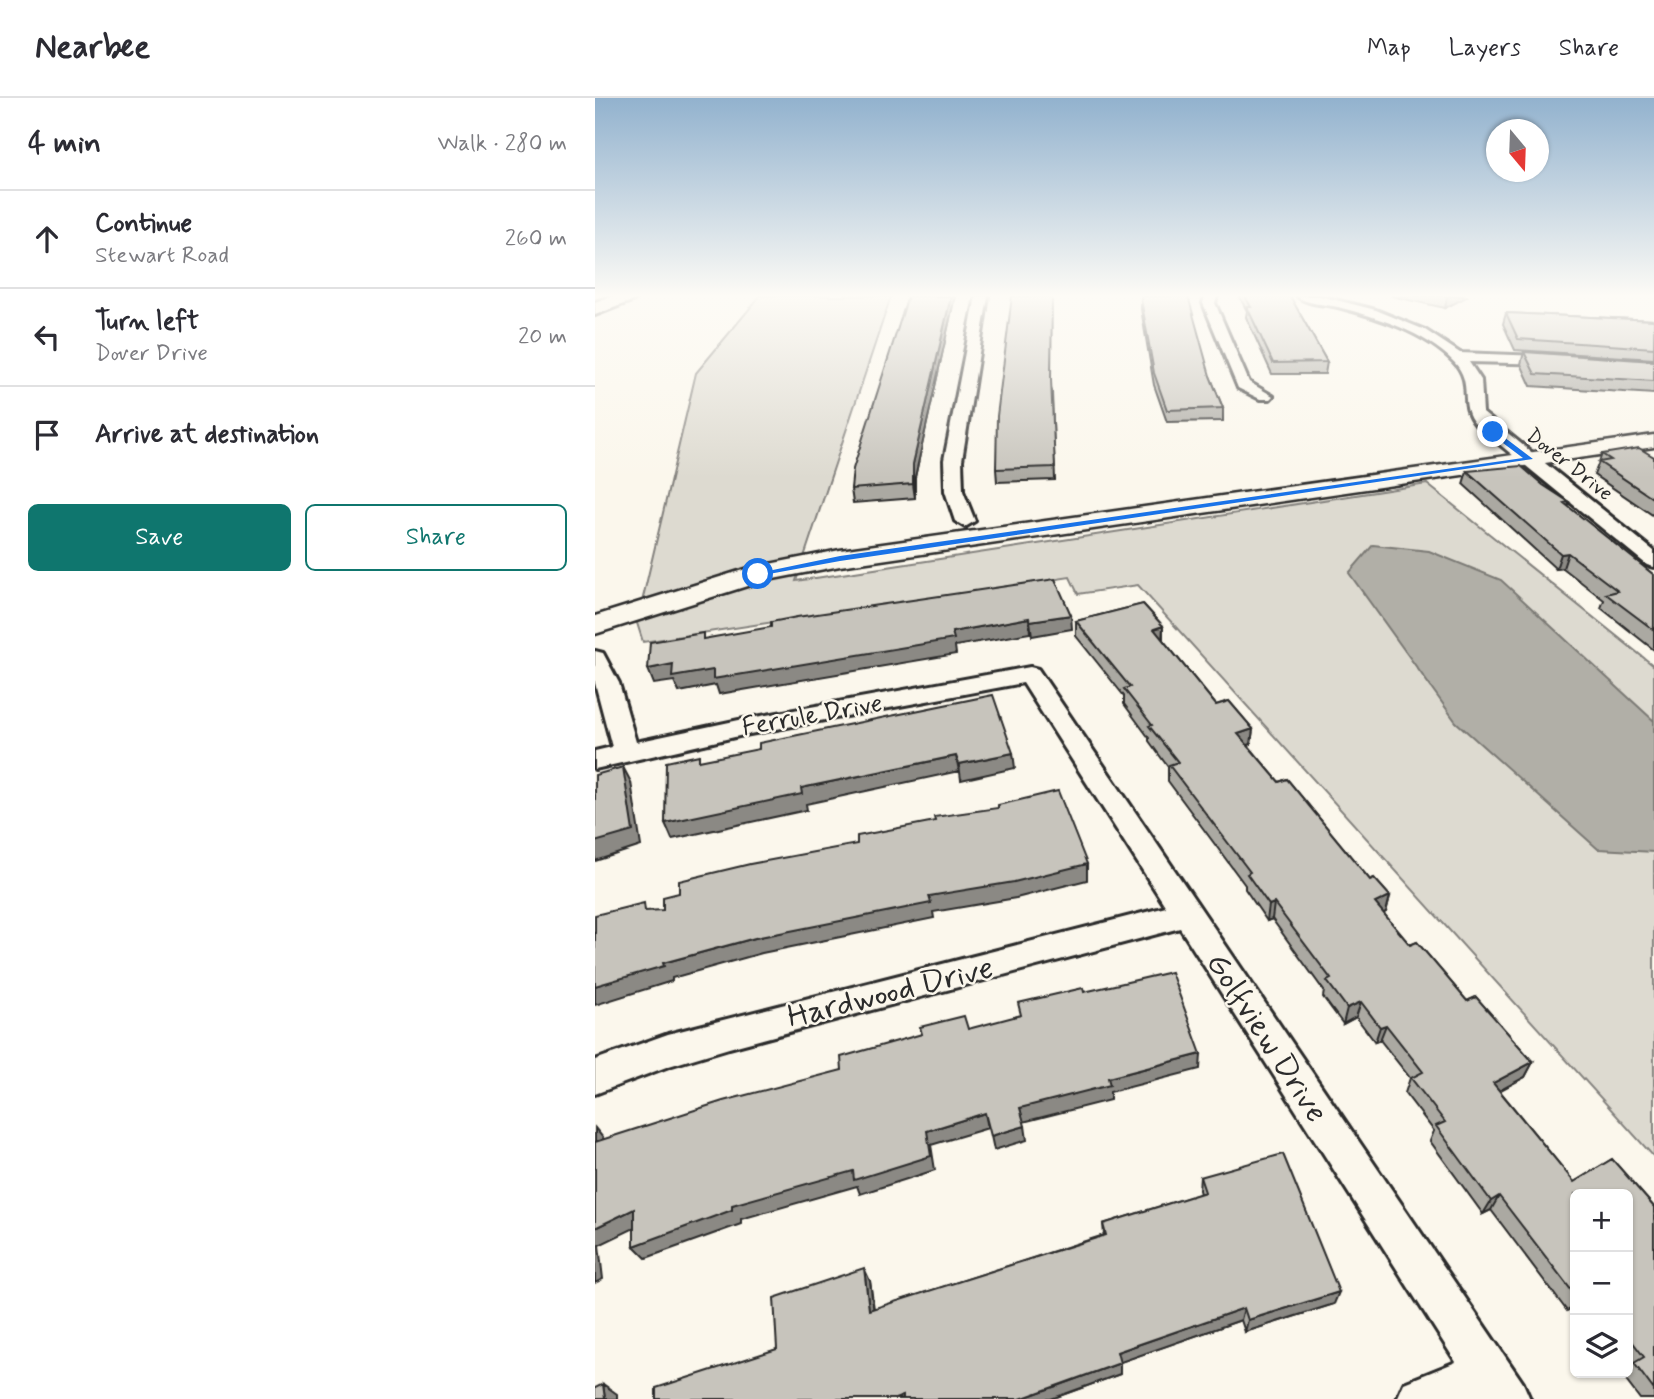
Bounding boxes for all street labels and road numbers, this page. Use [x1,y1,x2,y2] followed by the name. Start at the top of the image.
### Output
[1520,422,1619,508] street label: Dover Drive
[739,687,885,745] street label: Ferrule Drive
[1196,945,1337,1131] street label: Golfview Drive
[783,947,998,1039] street label: Hardwood Drive

